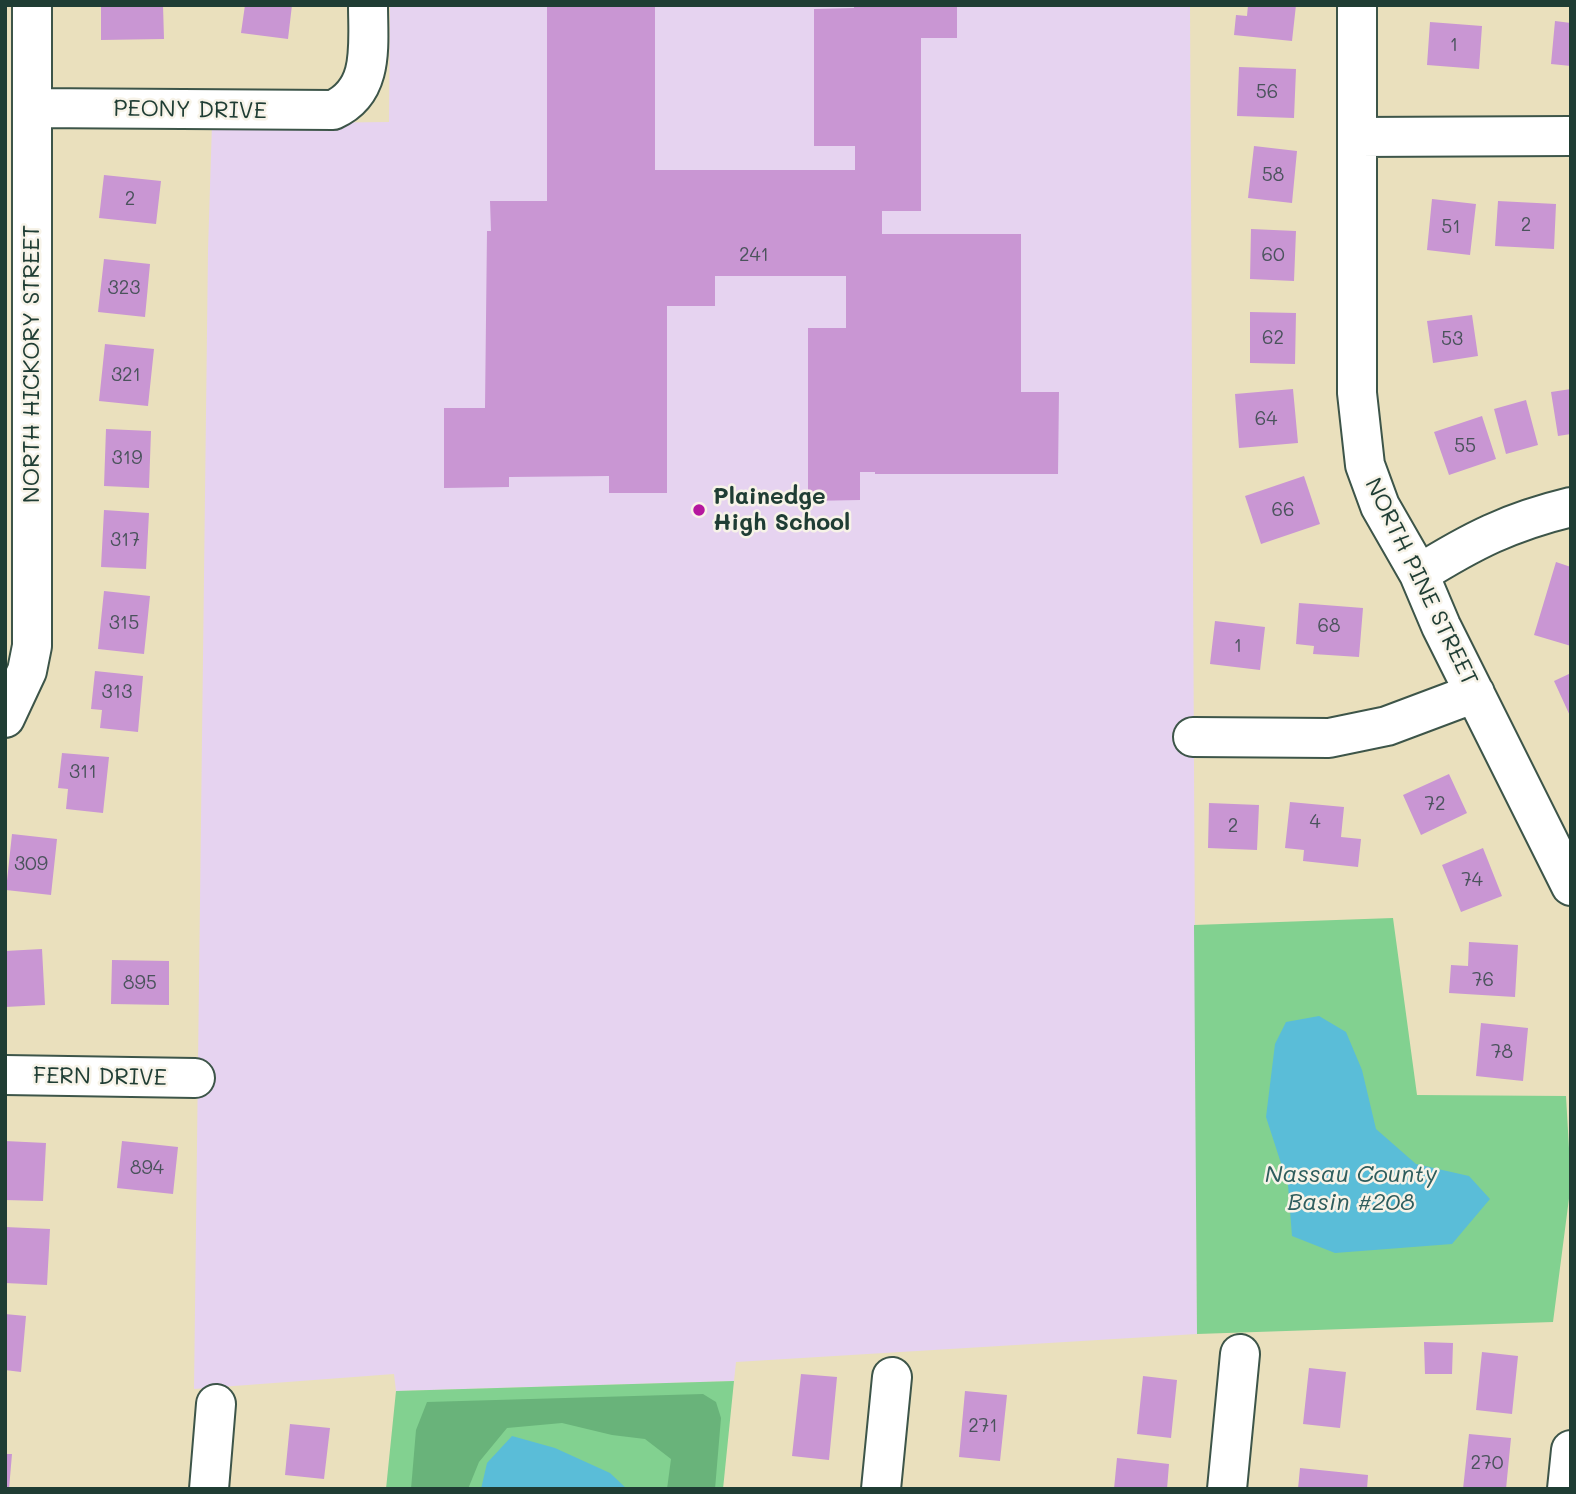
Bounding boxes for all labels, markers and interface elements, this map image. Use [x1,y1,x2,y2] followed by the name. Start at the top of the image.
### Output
[1450,34,1458,56] house number: 1
[1256,81,1278,103] house number: 56
[113,95,267,125] street label: PEONY DRIVE
[1262,164,1284,186] house number: 58
[125,188,135,210] house number: 2
[1521,214,1531,236] house number: 2
[1441,216,1461,238] house number: 51
[18,225,46,503] street label: NORTH HICKORY STREET
[739,244,769,266] house number: 241
[1261,244,1285,266] house number: 60
[108,277,140,299] house number: 323
[1262,327,1284,349] house number: 62
[1441,328,1463,350] house number: 53
[111,364,141,386] house number: 321
[1255,408,1277,430] house number: 64
[1454,435,1476,457] house number: 55
[112,447,142,469] house number: 319
[1359,474,1483,690] street label: NORTH PINE STREET
[713,483,850,537] place label: Plainedge High School
[1272,499,1294,521] house number: 66
[691,502,707,518] marker: Plainedge High School
[110,529,140,551] house number: 317
[109,612,139,634] house number: 315
[1318,615,1340,637] house number: 68
[1234,635,1242,657] house number: 1
[102,681,132,703] house number: 313
[69,761,97,783] house number: 311
[1424,793,1446,815] house number: 72
[1309,811,1321,833] house number: 4
[1228,815,1238,837] house number: 2
[14,853,48,875] house number: 309
[1461,869,1483,891] house number: 74
[1472,969,1494,991] house number: 76
[123,972,157,994] house number: 895
[1491,1041,1513,1063] house number: 78
[33,1062,167,1092] street label: FERN DRIVE
[130,1157,164,1179] house number: 894
[1265,1161,1437,1217] water label: Nassau County Basin #208
[968,1415,998,1437] house number: 271
[1471,1452,1503,1474] house number: 270

